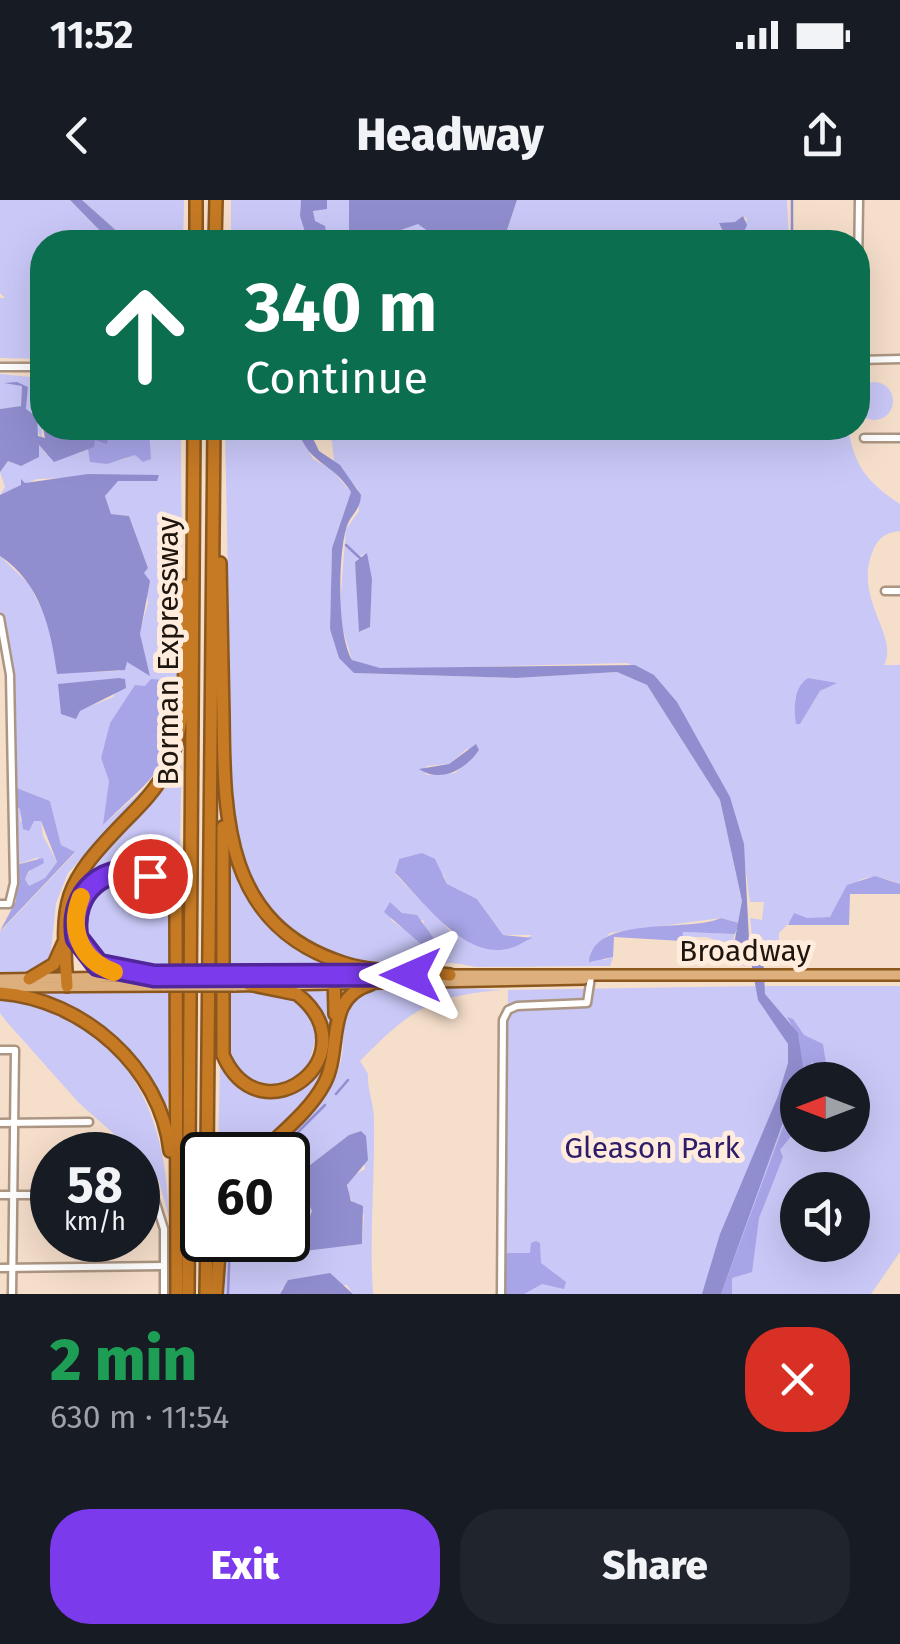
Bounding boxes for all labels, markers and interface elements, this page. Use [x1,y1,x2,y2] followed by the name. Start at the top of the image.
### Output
[50,12,134,58] text: 11:52
[50,108,105,163] icon: back
[356,108,544,162] text: Headway
[795,108,850,163] icon: share
[245,266,438,350] text: 340 m
[80,270,210,400] icon: ahead
[245,351,428,405] text: Continue
[150,516,186,786] street label: Borman Expressway
[108,834,193,919] pin
[123,849,178,904] icon: arrive
[359,923,463,1027] position arrow
[679,933,811,969] street label: Broadway
[780,1062,870,1152] north arrow
[780,1062,870,1262] map controls
[564,1130,741,1166] park label: Gleason Park
[180,1132,310,1262] speed limit sign: 60
[67,1155,123,1215] text: 58
[780,1172,870,1262] button: sound
[64,1207,126,1237] text: km/h
[50,1324,197,1396] text: 2 min
[745,1327,850,1432] button: close
[50,1398,229,1436] text: 630 m · 11:54
[50,1509,440,1624] button: Exit
[460,1509,850,1624] button: Share

